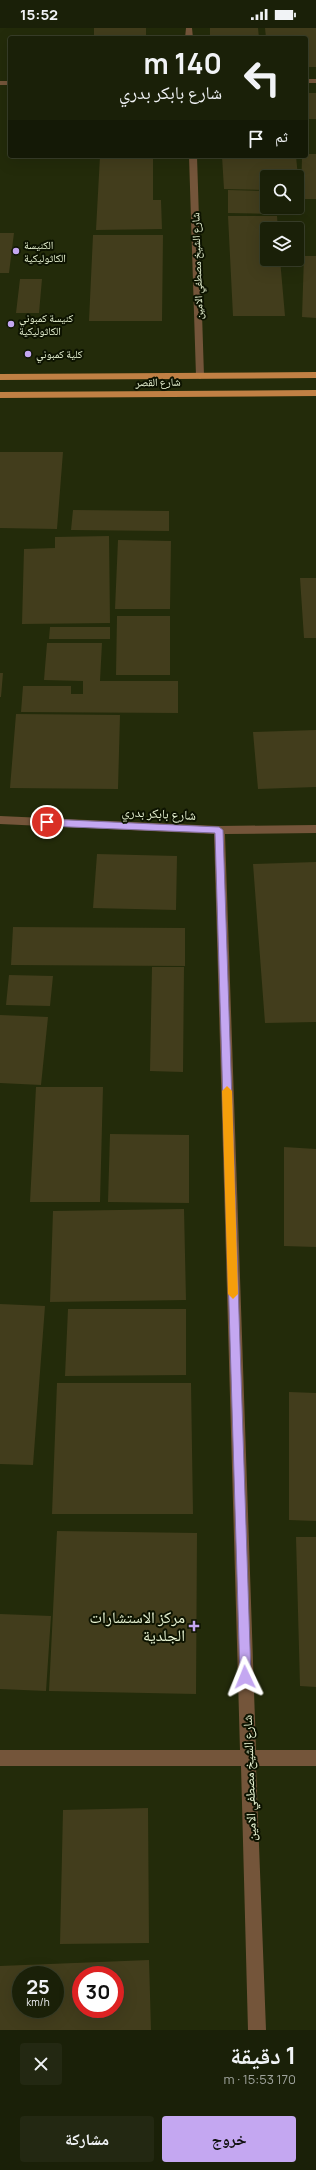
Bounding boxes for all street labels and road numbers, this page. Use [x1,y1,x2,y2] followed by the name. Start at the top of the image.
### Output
[187,212,208,320] street label: شارع الشيخ مصطفي الامين
[134,374,181,389] street label: شارع القصر
[121,802,197,826] street label: شارع بابكر بدري
[238,1714,263,1842] street label: شارع الشيخ مصطفي الامين

